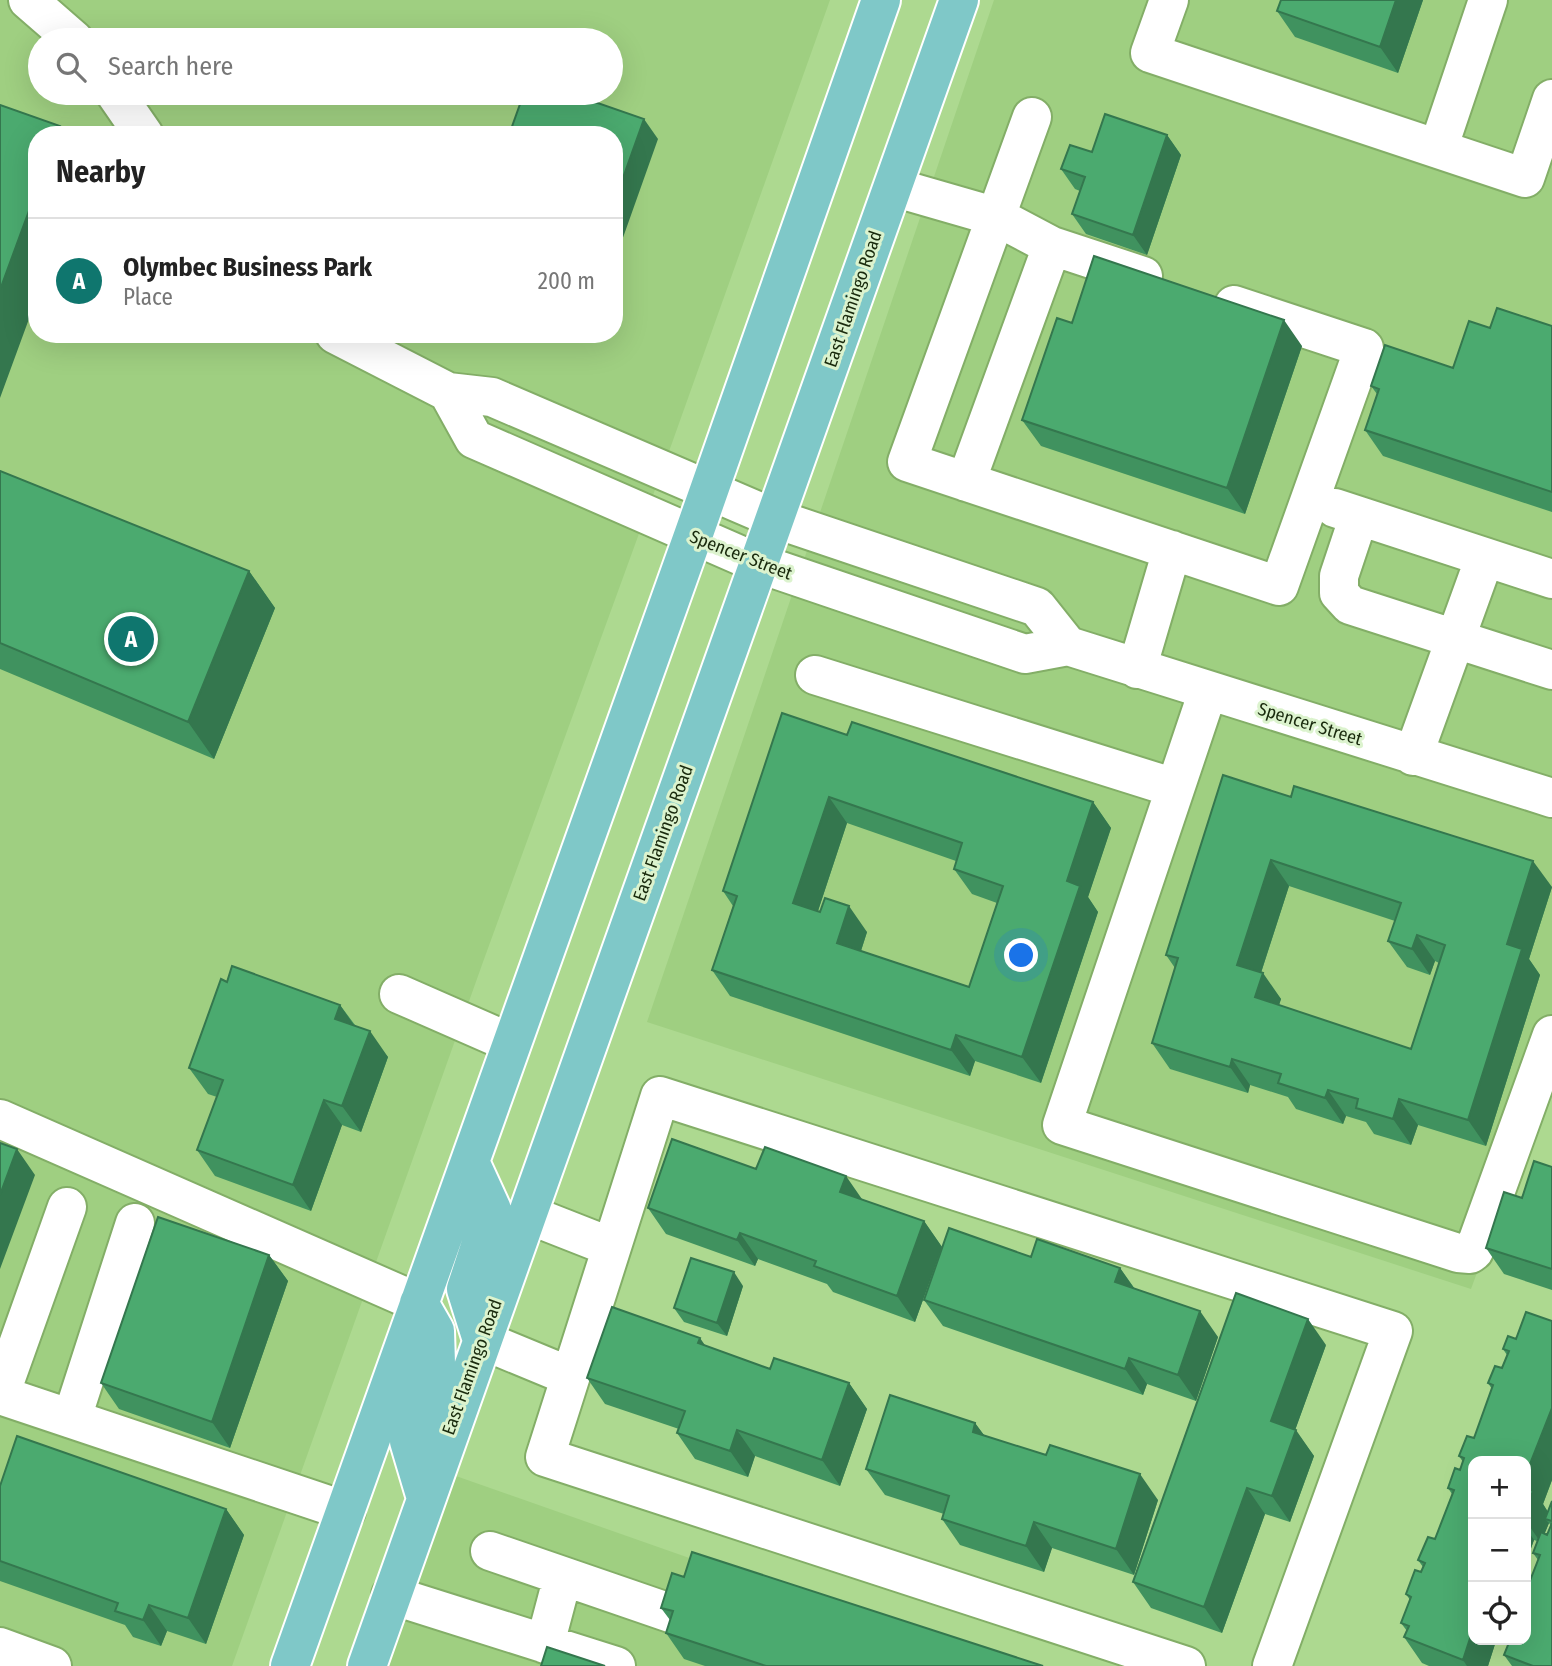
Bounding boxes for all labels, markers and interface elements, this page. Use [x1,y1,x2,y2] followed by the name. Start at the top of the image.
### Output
[28,28,623,105] search box
[52,48,90,86] icon: search
[108,51,233,82] text: Search here
[56,154,145,190] text: Nearby
[819,228,887,370] street label: East Flamingo Road
[123,252,372,283] text: Olymbec Business Park
[73,267,85,295] text: A
[538,267,595,295] text: 200 m
[123,283,173,311] text: Place
[687,525,795,585] street label: Spencer Street
[108,613,154,665] pin: A
[1255,698,1365,750] street label: Spencer Street
[628,762,698,904] street label: East Flamingo Road
[1004,938,1038,972] your location
[437,1296,507,1438] street label: East Flamingo Road
[1468,1456,1531,1645] map controls
[1468,1456,1531,1519] button: +
[1468,1519,1531,1582] button: −
[1468,1582,1531,1645] button: locate

